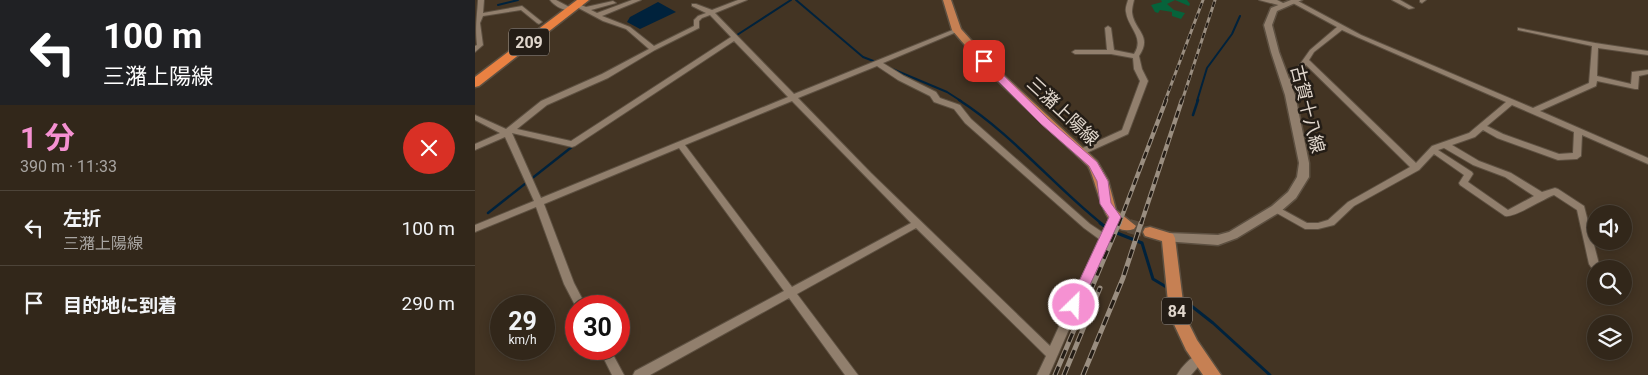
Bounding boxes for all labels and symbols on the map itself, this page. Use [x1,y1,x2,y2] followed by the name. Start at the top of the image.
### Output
[509,28,549,56] road number: 209
[963,40,1005,82] pin
[1287,63,1329,155] street label: 古賀十八線
[1023,73,1103,149] street label: 三潴上陽線
[1047,278,1099,330] position arrow
[565,295,630,360] speed limit sign: 30
[1162,298,1192,324] road number: 84

